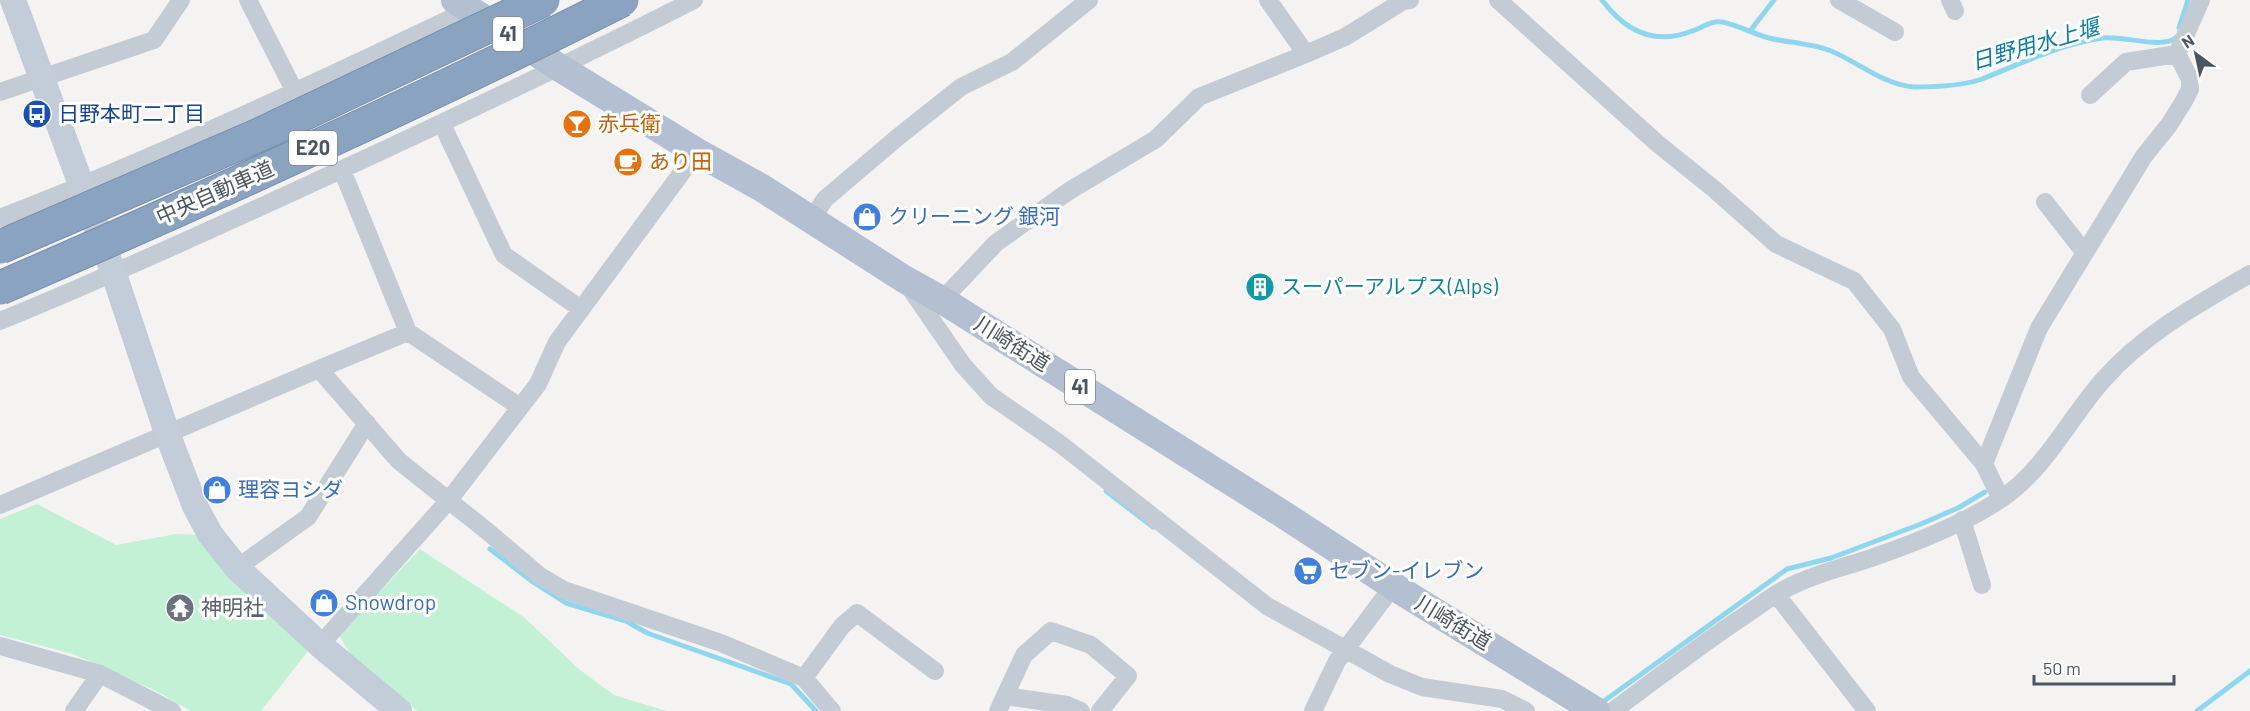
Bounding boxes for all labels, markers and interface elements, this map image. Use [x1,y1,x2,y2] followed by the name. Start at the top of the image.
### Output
[1968,11,2106,74] water label: 日野用水上堰
[493,17,523,51] road number: 41
[2166,24,2226,84] north arrow
[2178,30,2197,52] text: N
[21,98,53,130] bus stop icon: 日野本町二丁目
[58,100,205,125] place label: 日野本町二丁目
[561,108,593,140] bar icon: 赤兵衛
[598,110,661,135] place label: 赤兵衛
[289,131,337,165] road number: E20
[612,146,644,178] cafe icon: あり田
[649,148,712,173] place label: あり田
[152,155,277,229] street label: 中央自動車道
[851,201,883,233] shop icon: クリーニング 銀河
[888,203,1060,228] place label: クリーニング 銀河
[1244,271,1276,303] building icon: スーパーアルプス(Alps)
[1281,273,1498,298] place label: スーパーアルプス(Alps)
[971,310,1055,376] street label: 川崎街道
[1065,370,1095,404] road number: 41
[201,474,233,506] shop icon: 理容ヨシダ
[238,476,343,501] place label: 理容ヨシダ
[1292,555,1324,587] supermarket icon: セブン-イレブン
[1329,557,1484,582] place label: セブン-イレブン
[308,587,340,619] shop icon: Snowdrop
[345,589,436,614] place label: Snowdrop
[1411,589,1496,654] street label: 川崎街道
[164,592,196,624] temple icon: 神明社
[201,594,264,619] place label: 神明社
[2034,648,2174,686] scale bar
[2043,657,2081,679] text: 50 m

